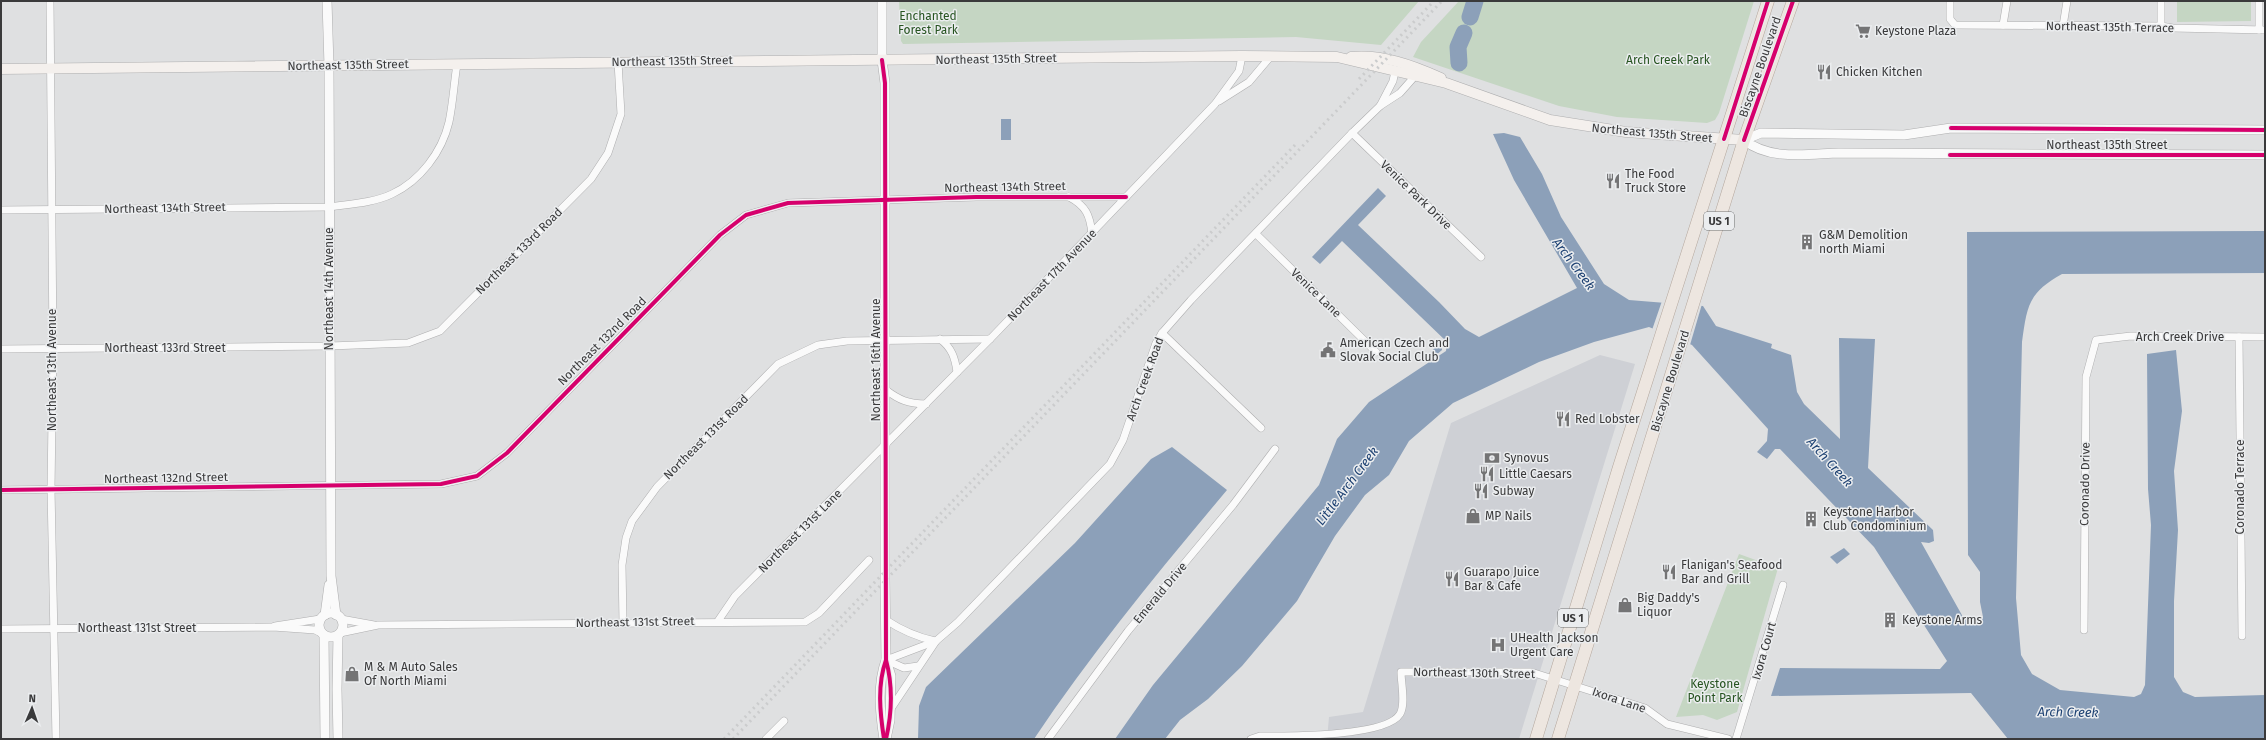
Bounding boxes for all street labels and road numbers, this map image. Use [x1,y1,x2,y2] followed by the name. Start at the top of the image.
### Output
[1736,15,1784,119] street label: Biscayne Boulevard
[2046,19,2174,35] street label: Northeast 135th Terrace
[935,51,1057,67] street label: Northeast 135th Street
[611,53,733,69] street label: Northeast 135th Street
[287,57,409,73] street label: Northeast 135th Street
[1591,121,1714,145] street label: Northeast 135th Street
[2046,138,2168,152] street label: Northeast 135th Street
[1378,157,1454,233] street label: Venice Park Drive
[944,179,1067,195] street label: Northeast 134th Street
[104,200,227,216] street label: Northeast 134th Street
[473,205,565,297] street label: Northeast 133rd Road
[1704,212,1734,230] road number: US 1
[1005,226,1099,324] street label: Northeast 17th Avenue
[322,227,336,351] street label: Northeast 14th Avenue
[1288,266,1344,320] street label: Venice Lane
[555,294,649,388] street label: Northeast 132nd Road
[869,298,883,422] street label: Northeast 16th Avenue
[45,309,59,431] street label: Northeast 13th Avenue
[1648,328,1692,434] street label: Biscayne Boulevard
[2136,330,2224,344] street label: Arch Creek Drive
[1123,335,1167,423] street label: Arch Creek Road
[104,341,226,355] street label: Northeast 133rd Street
[661,392,751,482] street label: Northeast 131st Road
[2233,439,2247,535] street label: Coronado Terrace
[2077,442,2093,526] street label: Coronado Drive
[104,470,229,486] street label: Northeast 132nd Street
[755,486,845,576] street label: Northeast 131st Lane
[1130,560,1190,626] street label: Emerald Drive
[1558,609,1588,627] road number: US 1
[575,614,695,630] street label: Northeast 131st Street
[1749,620,1779,682] street label: Ixora Court
[78,621,197,635] street label: Northeast 131st Street
[1413,665,1536,681] street label: Northeast 130th Street
[1590,684,1648,716] street label: Ixora Lane

